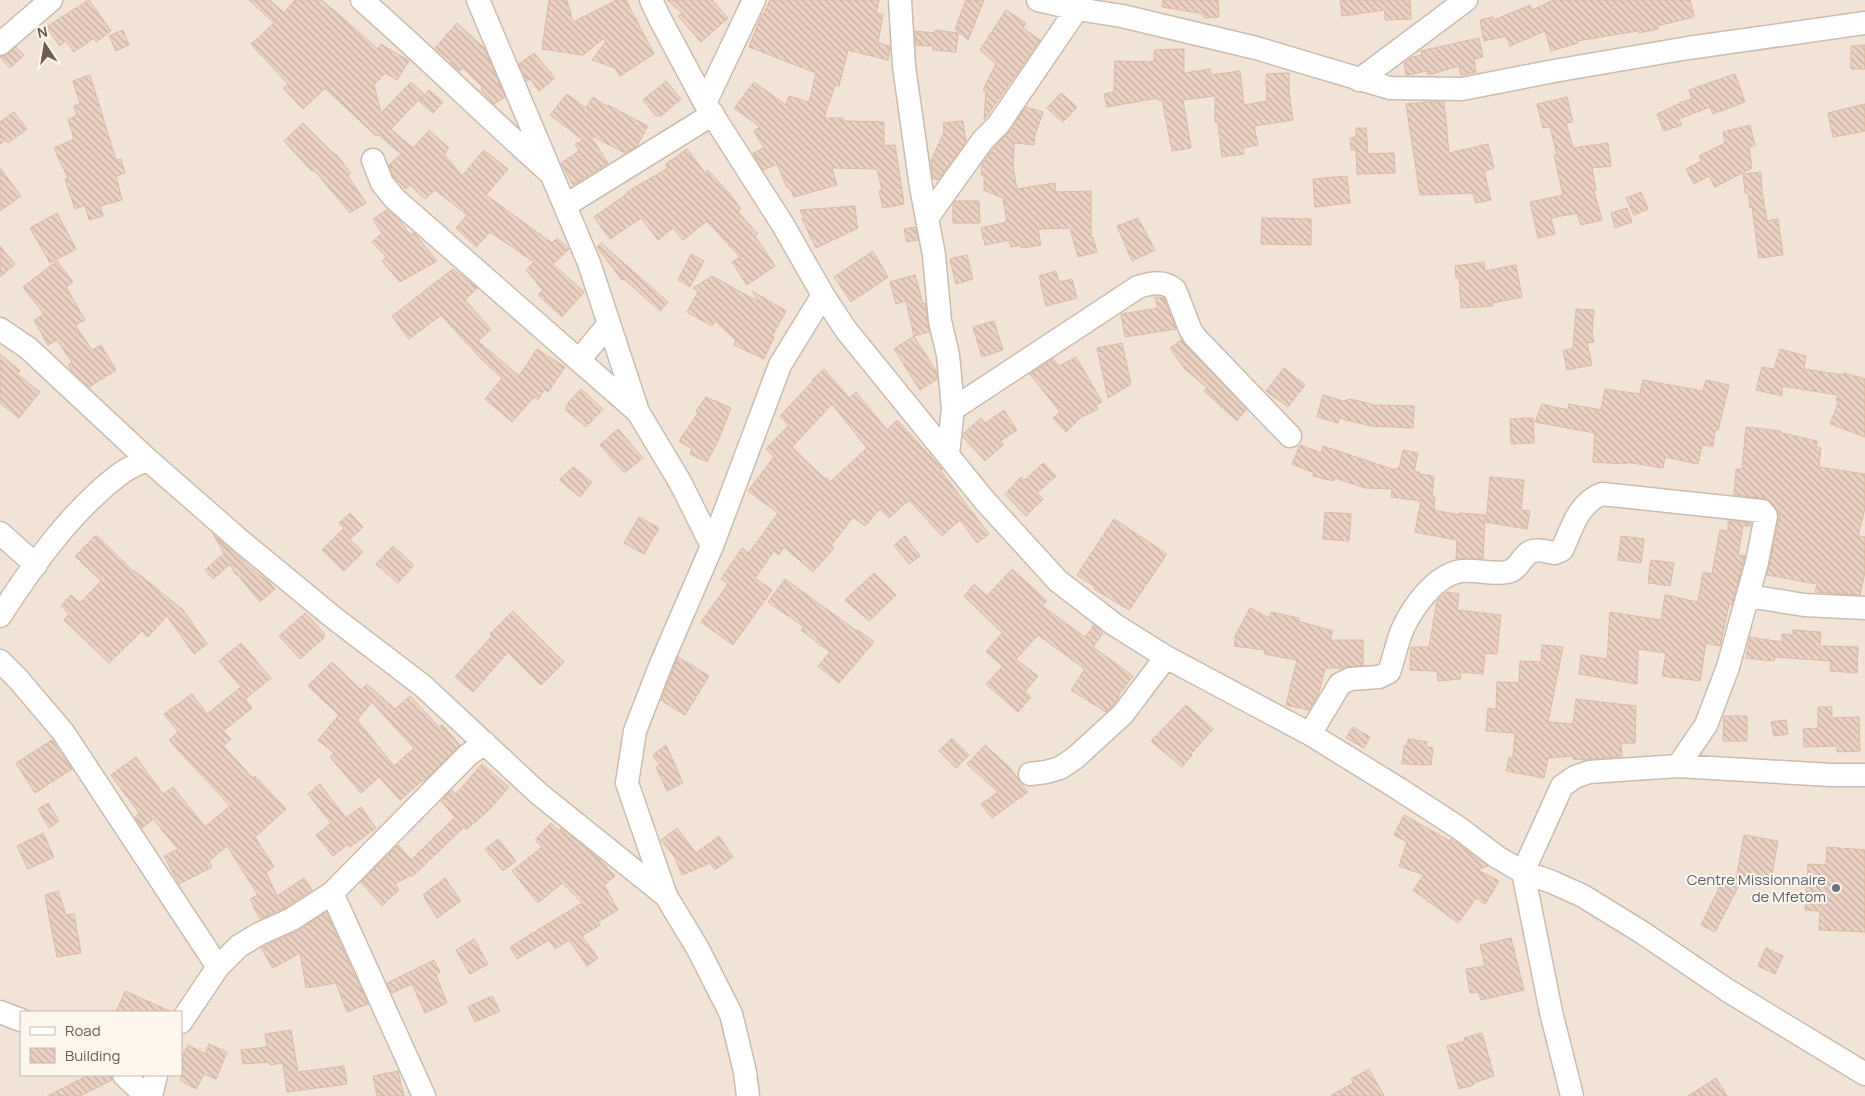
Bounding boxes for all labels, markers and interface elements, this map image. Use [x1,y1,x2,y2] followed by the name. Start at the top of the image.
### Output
[20,20,70,70] north arrow
[35,21,49,42] text: N
[1687,869,1826,907] place label: Centre Missionnaire de Mfetom
[1830,882,1842,894] marker: Centre Missionnaire de Mfetom
[20,1011,182,1076] legend
[65,1020,101,1041] text: Road
[65,1045,120,1066] text: Building

